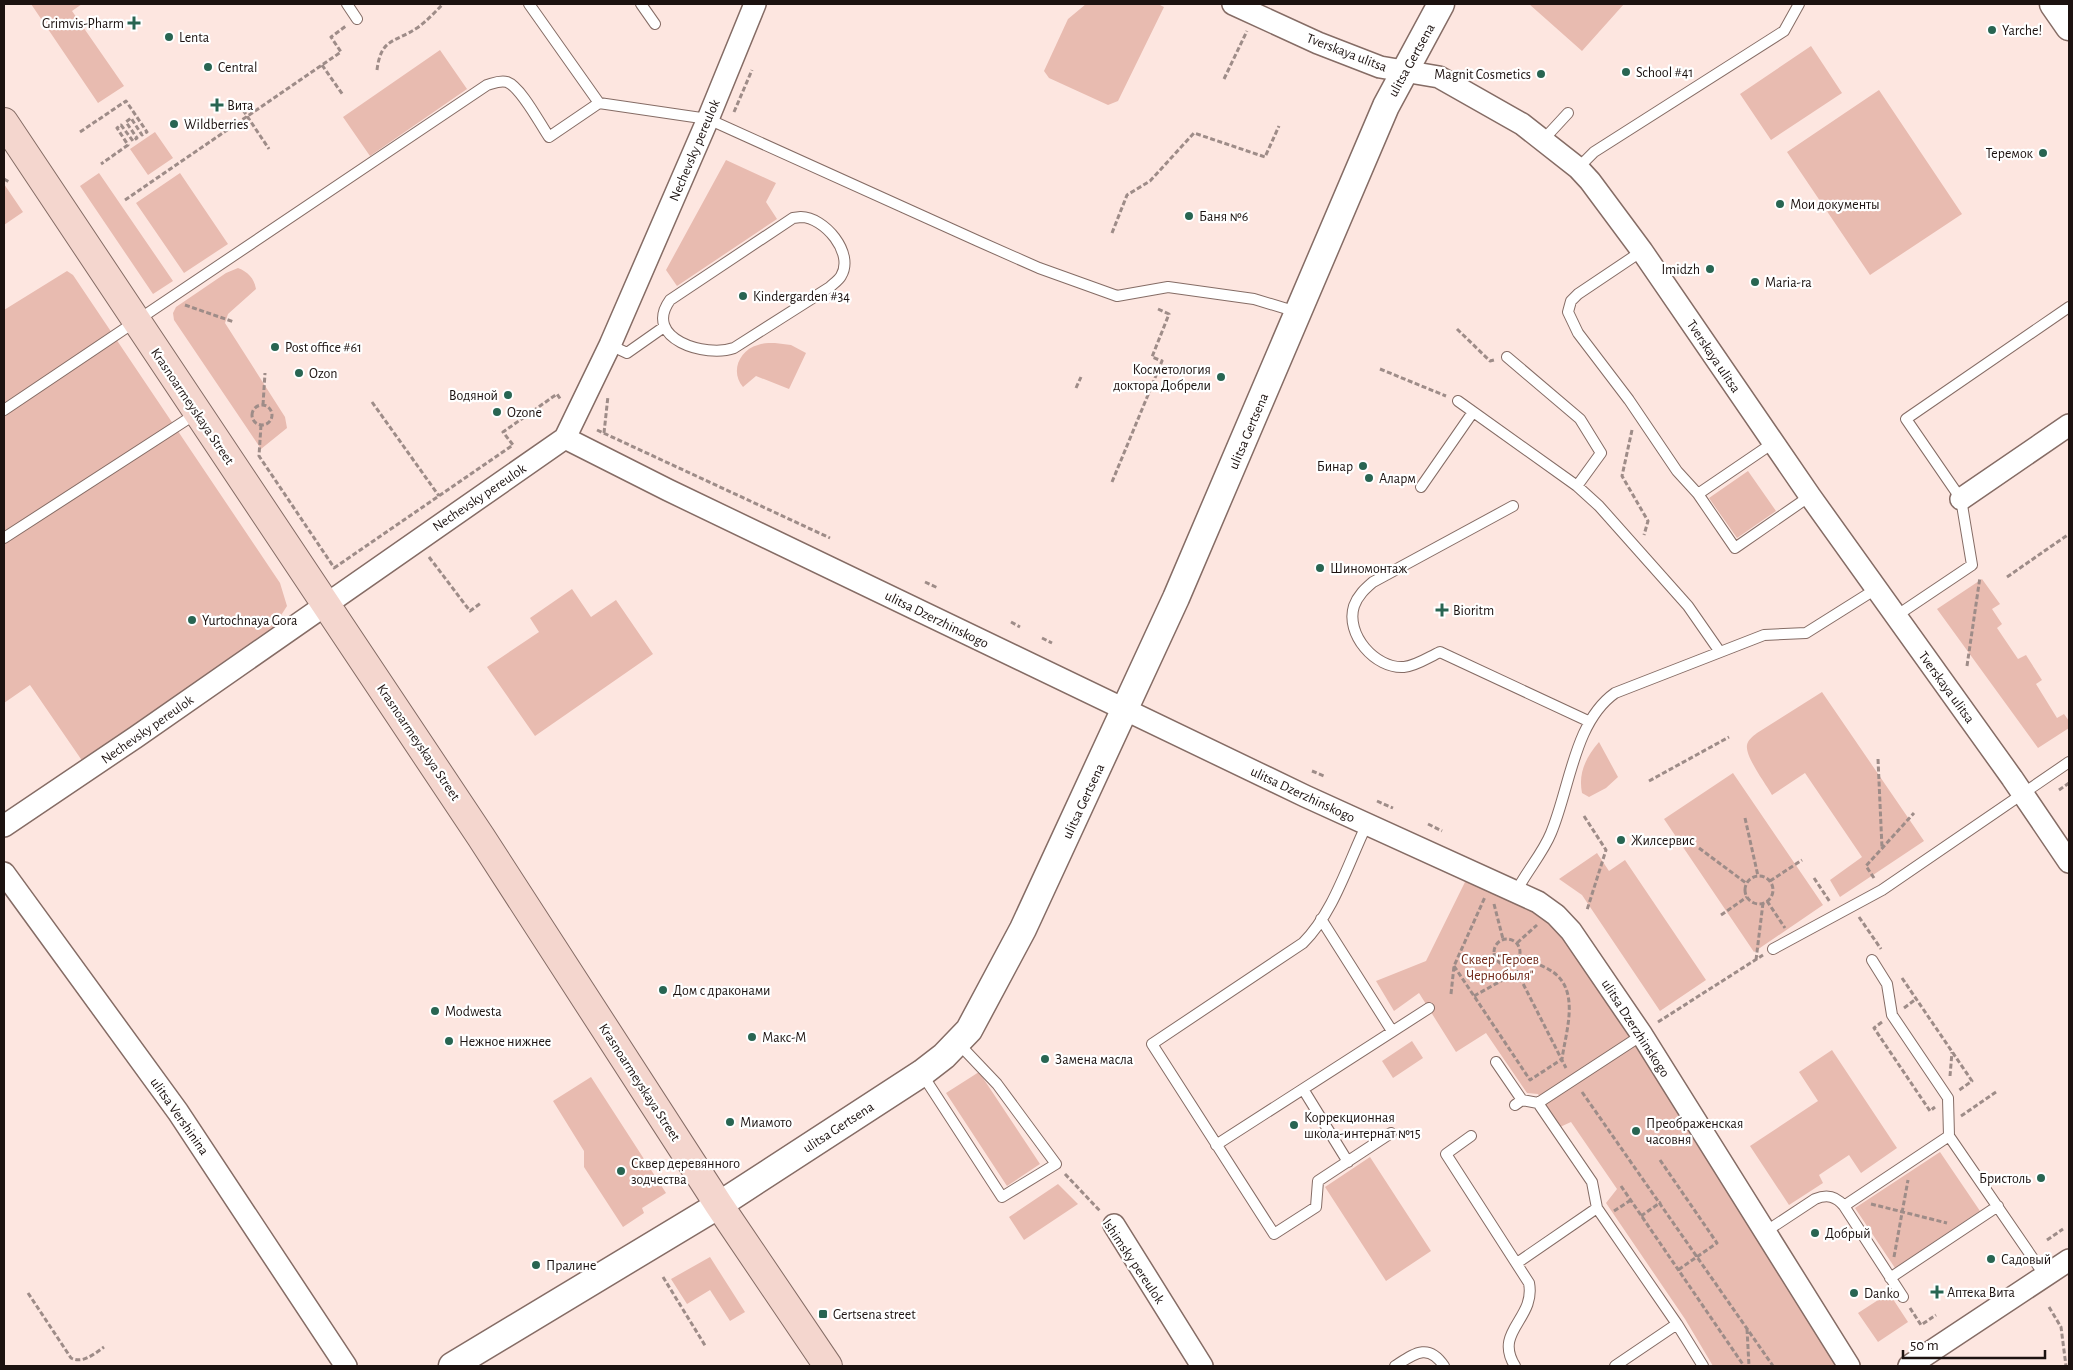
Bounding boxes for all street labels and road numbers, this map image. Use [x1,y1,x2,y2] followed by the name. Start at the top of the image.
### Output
[1386,21,1438,99] street label: ulitsa Gertsena
[1305,31,1389,75] street label: Tverskaya ulitsa
[667,97,723,203] street label: Nechevsky pereulok
[1684,317,1743,396] street label: Tverskaya ulitsa
[148,346,237,468] street label: Krasnoarmeyskaya Street
[1227,391,1271,472] street label: ulitsa Gertsena
[430,461,529,534] street label: Nechevsky pereulok
[882,589,991,651] street label: ulitsa Dzerzhinskogo
[1916,649,1977,726] street label: Tverskaya ulitsa
[374,682,463,804] street label: Krasnoarmeyskaya Street
[99,692,197,767] street label: Nechevsky pereulok
[1060,761,1108,841] street label: ulitsa Gertsena
[1248,765,1357,825] street label: ulitsa Dzerzhinskogo
[1598,977,1672,1080] street label: ulitsa Dzerzhinskogo
[596,1021,683,1144] street label: Krasnoarmeyskaya Street
[147,1075,211,1158] street label: ulitsa Vershinina
[801,1100,877,1156] street label: ulitsa Gertsena
[1100,1217,1167,1307] street label: Ishimsky pereulok

